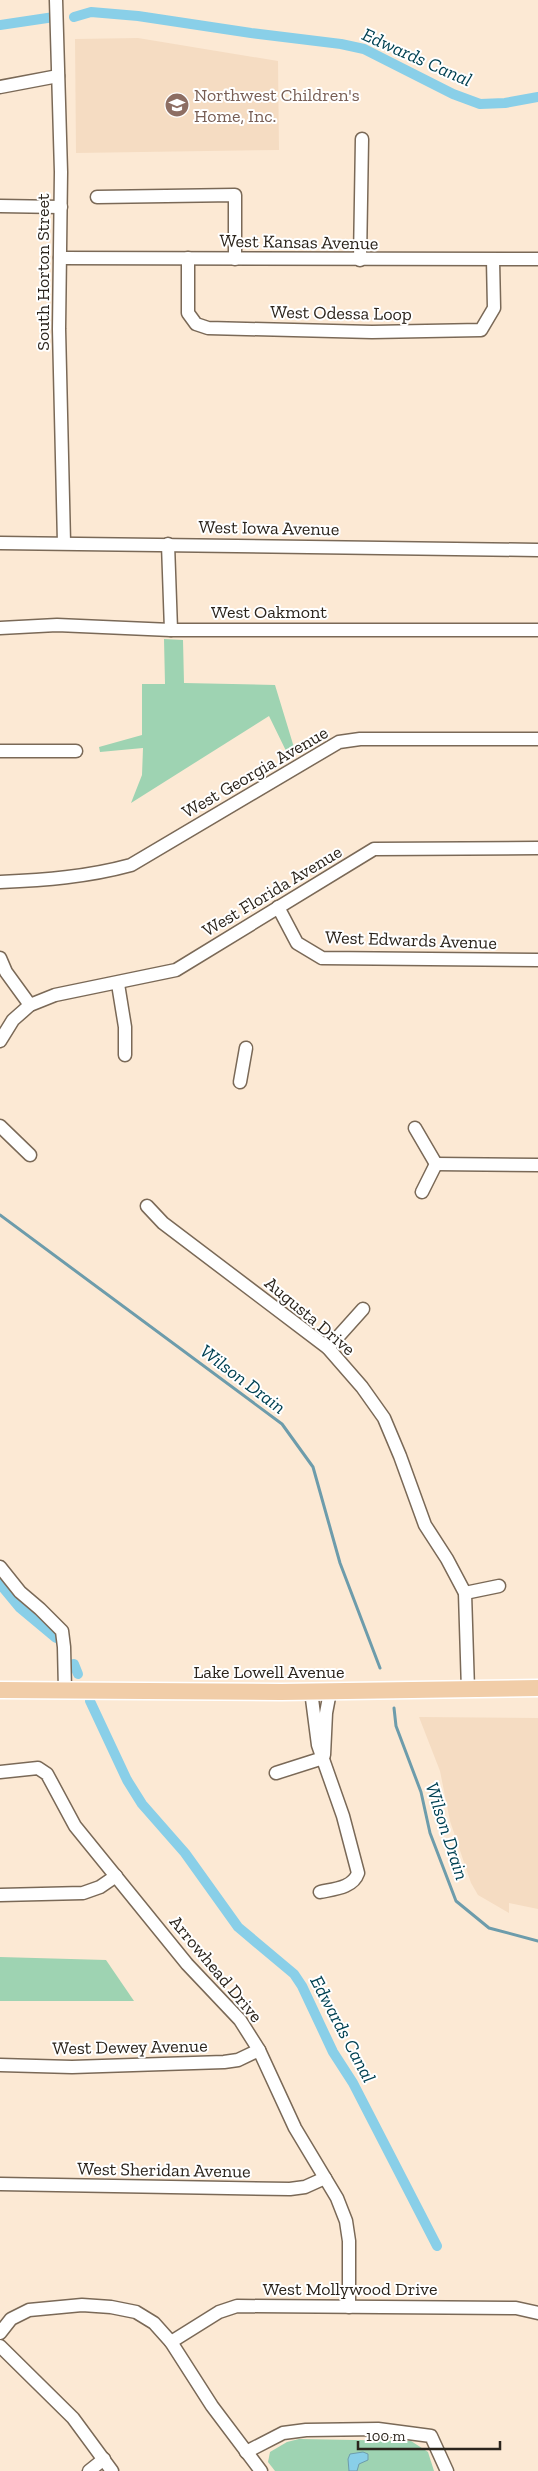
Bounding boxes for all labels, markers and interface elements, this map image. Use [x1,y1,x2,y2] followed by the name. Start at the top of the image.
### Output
[359,23,475,91] water label: Edwards Canal
[194,84,360,127] place label: Northwest Children's Home, Inc.
[164,92,190,118] school or university icon: Northwest Children's Home, Inc.
[32,193,54,351] street label: South Horton Street
[219,230,379,254] street label: West Kansas Avenue
[270,301,412,325] street label: West Odessa Loop
[199,516,339,540] street label: West Iowa Avenue
[211,601,327,623] street label: West Oakmont
[178,721,332,823] street label: West Georgia Avenue
[198,841,346,941] street label: West Florida Avenue
[325,926,497,954] street label: West Edwards Avenue
[260,1272,360,1360] street label: Augusta Drive
[196,1339,290,1419] water label: Wilson Drain
[193,1661,345,1683] street label: Lake Lowell Avenue
[420,1779,474,1883] water label: Wilson Drain
[165,1911,267,2027] street label: Arrowhead Drive
[305,1972,381,2086] water label: Edwards Canal
[52,2035,208,2059] street label: West Dewey Avenue
[77,2157,251,2183] street label: West Sheridan Avenue
[263,2278,437,2300] street label: West Mollywood Drive
[358,2418,500,2450] scale bar
[366,2427,405,2445] text: 100 m

